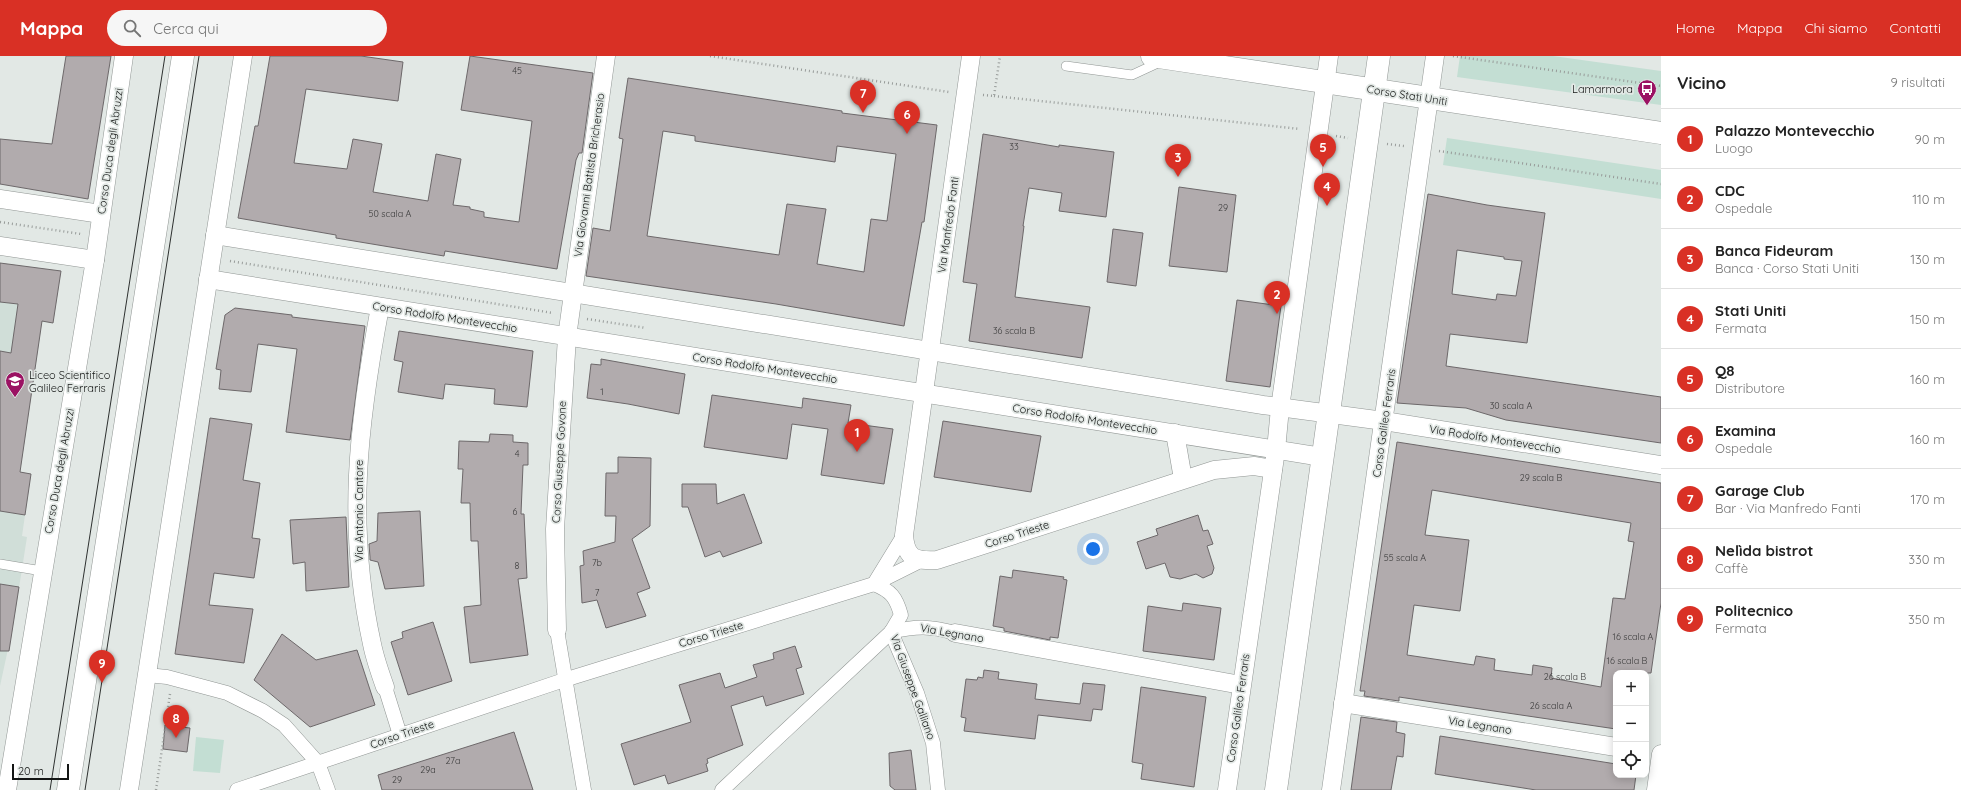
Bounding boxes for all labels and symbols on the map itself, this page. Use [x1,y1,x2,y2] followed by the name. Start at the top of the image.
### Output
[512,65,522,76] house number: 45
[1636,78,1658,106] bus stop icon: Lamarmora
[850,80,876,113] pin: 7
[1366,82,1448,108] street label: Corso Stati Uniti
[1572,82,1633,96] place label: Lamarmora
[94,87,126,215] street label: Corso Duca degli Abruzzi
[571,92,607,258] street label: Via Giovanni Battista Bricherasio
[894,101,920,134] pin: 6
[1310,134,1336,167] pin: 5
[1009,141,1019,152] house number: 33
[1165,144,1191,177] pin: 3
[1314,173,1340,206] pin: 4
[934,176,962,274] street label: Via Manfredo Fanti
[1218,202,1228,213] house number: 29
[369,208,412,219] house number: 50 scala A
[1264,281,1290,314] pin: 2
[372,299,519,335] street label: Corso Rodolfo Montevecchio
[993,325,1035,336] house number: 36 scala B
[692,350,839,386] street label: Corso Rodolfo Montevecchio
[29,368,111,395] place label: Liceo Scientifico Galileo Ferraris
[1369,368,1399,478] street label: Corso Galileo Ferraris
[4,370,26,398] school or university icon: Liceo Scientifico Galileo Ferraris
[600,386,604,397] house number: 1
[1490,400,1533,411] house number: 30 scala A
[549,401,569,523] street label: Corso Giuseppe Govone
[1012,401,1159,437] street label: Corso Rodolfo Montevecchio
[41,407,77,535] street label: Corso Duca degli Abruzzi
[844,419,870,452] pin: 1
[1428,422,1562,456] street label: Via Rodolfo Montevecchio
[515,448,520,459] house number: 4
[352,460,366,562] street label: Via Antonio Cantore
[1520,472,1562,483] house number: 29 scala B
[513,506,518,517] house number: 6
[983,517,1051,551] street label: Corso Trieste
[1083,539,1103,559] your location
[1384,552,1426,563] house number: 55 scala A
[592,557,603,568] house number: 7b
[515,560,520,571] house number: 8
[595,587,600,598] house number: 7
[677,618,745,650] street label: Corso Trieste
[919,621,985,646] street label: Via Legnano
[1613,631,1654,642] house number: 16 scala A
[887,632,939,742] street label: Via Giuseppe Galliano
[89,650,115,683] pin: 9
[1223,653,1253,763] street label: Corso Galileo Ferraris
[1607,655,1648,666] house number: 16 scala B
[1544,671,1586,682] house number: 26 scala B
[1530,700,1572,711] house number: 26 scala A
[163,705,189,738] pin: 8
[1447,713,1513,737] street label: Via Legnano
[368,717,436,751] street label: Corso Trieste
[446,755,460,766] house number: 27a
[12,762,69,781] scale bar
[420,764,436,775] house number: 29a
[392,774,402,785] house number: 29

